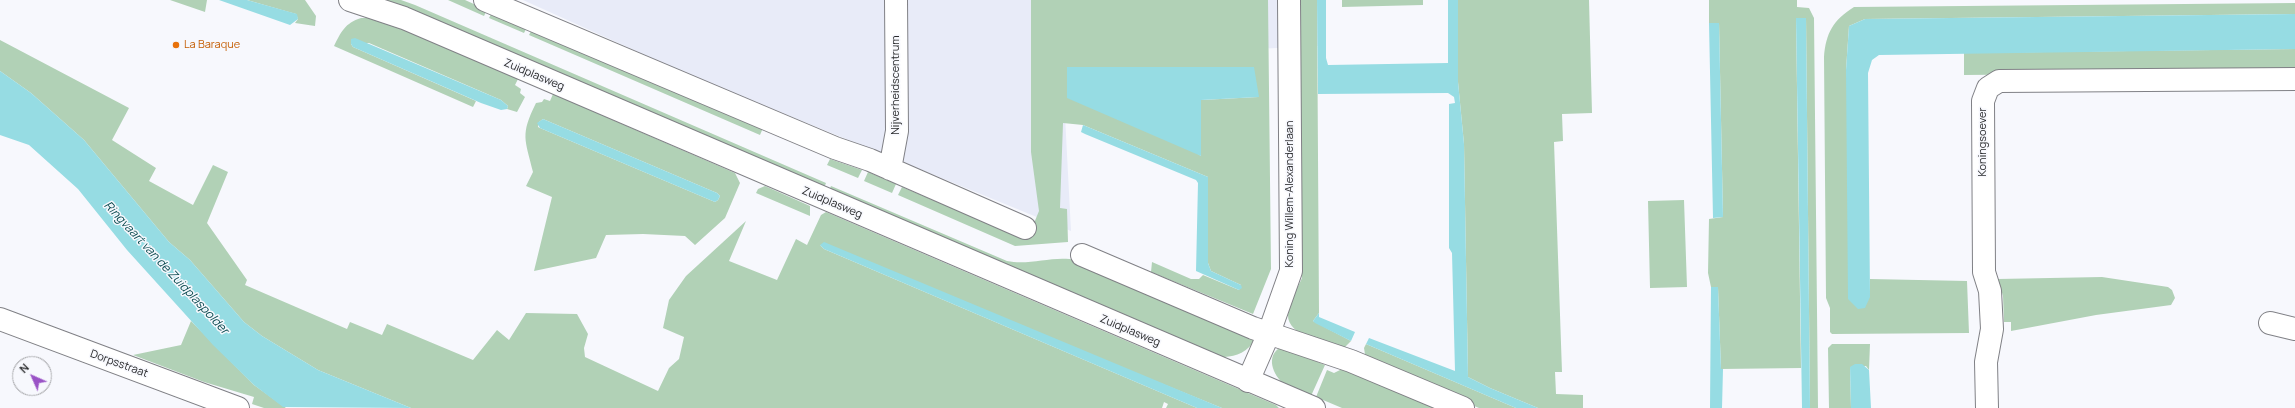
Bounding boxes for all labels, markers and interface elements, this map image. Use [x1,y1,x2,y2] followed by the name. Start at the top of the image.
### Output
[889,35,903,135] street label: Nijverheidscentrum
[184,38,240,52] place label: La Baraque
[171,40,181,50] marker: La Baraque
[502,56,566,94] street label: Zuidplasweg
[1976,108,1990,176] street label: Koningsoever
[1283,121,1297,267] street label: Koning Willem-Alexanderlaan
[800,184,864,222] street label: Zuidplasweg
[101,199,231,337] water label: Ringvaart van de Zuidplaspolder
[1098,312,1162,350] street label: Zuidplasweg
[88,347,150,381] street label: Dorpsstraat
[12,356,52,396] north arrow
[16,360,32,376] text: N

